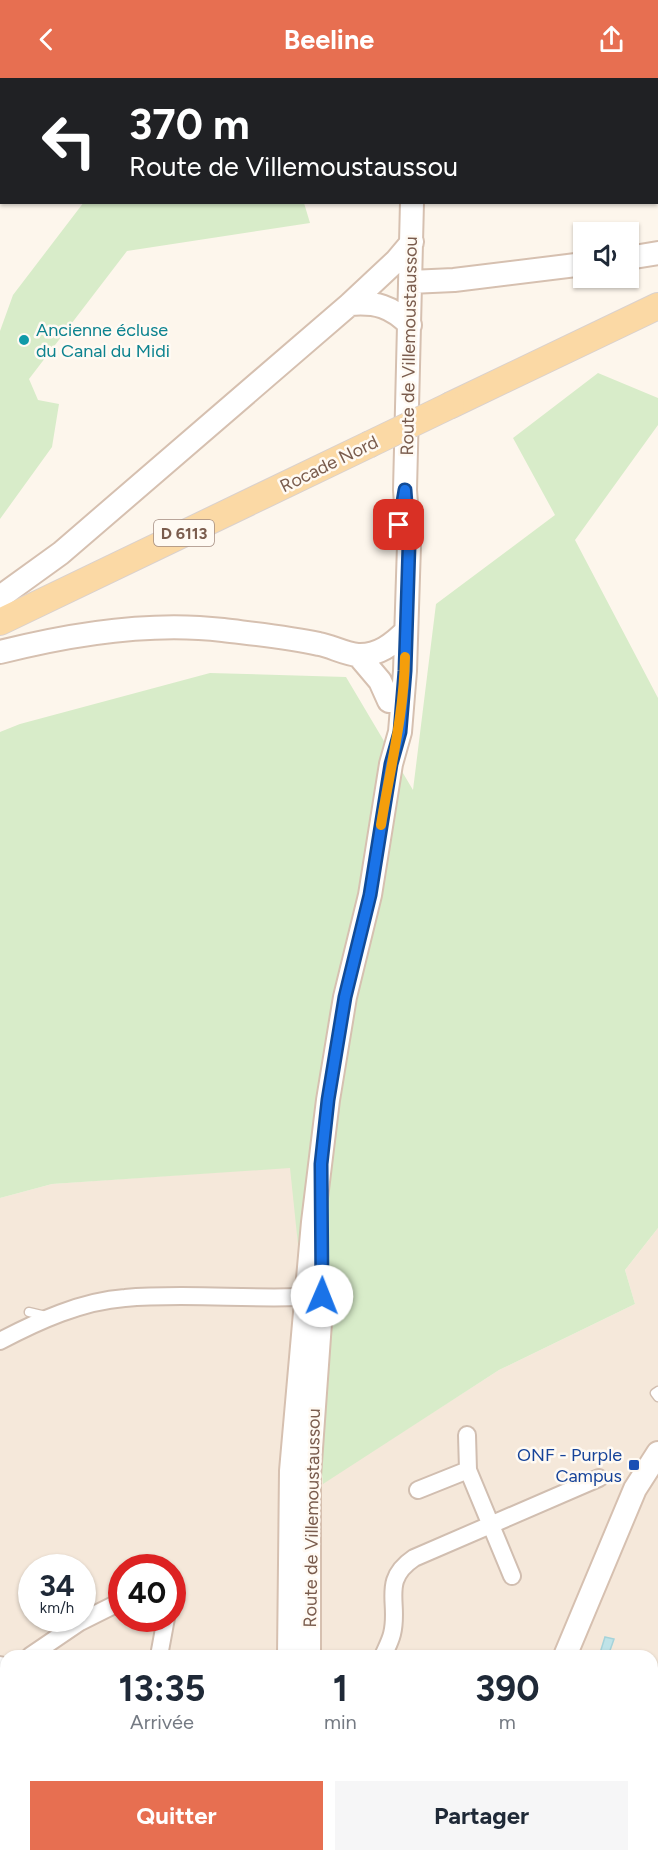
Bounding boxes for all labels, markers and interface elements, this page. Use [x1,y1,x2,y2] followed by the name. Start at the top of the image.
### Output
[30,23,63,56] icon: back
[284,23,374,56] text: Beeline
[595,23,628,56] icon: share
[129,99,250,150] text: 370 m
[30,102,108,180] icon: left
[129,150,458,183] text: Route de Villemoustaussou
[573,222,639,288] map controls
[573,222,639,288] button: sound
[396,236,422,456] street label: Route de Villemoustaussou
[36,319,170,362] place label: Ancienne écluse du Canal du Midi
[17,333,31,347] marker: Ancienne écluse du Canal du Midi
[276,431,382,497] street label: Rocade Nord
[373,499,424,550] pin
[382,508,415,541] icon: arrive
[154,520,214,546] road number: D 6113
[290,1264,354,1328] position arrow
[299,1408,325,1628] street label: Route de Villemoustaussou
[517,1444,622,1487] place label: ONF - Purple Campus
[627,1458,641,1472] marker: ONF - Purple Campus
[108,1554,186,1632] speed limit sign: 40
[39,1567,75,1604] text: 34
[40,1599,74,1617] text: km/h
[118,1667,205,1710] text: 13:35
[333,1667,348,1710] text: 1
[475,1667,540,1710] text: 390
[130,1710,194,1734] text: Arrivée
[324,1710,357,1734] text: min
[499,1710,516,1734] text: m
[30,1781,323,1850] button: Quitter
[335,1781,628,1850] button: Partager

